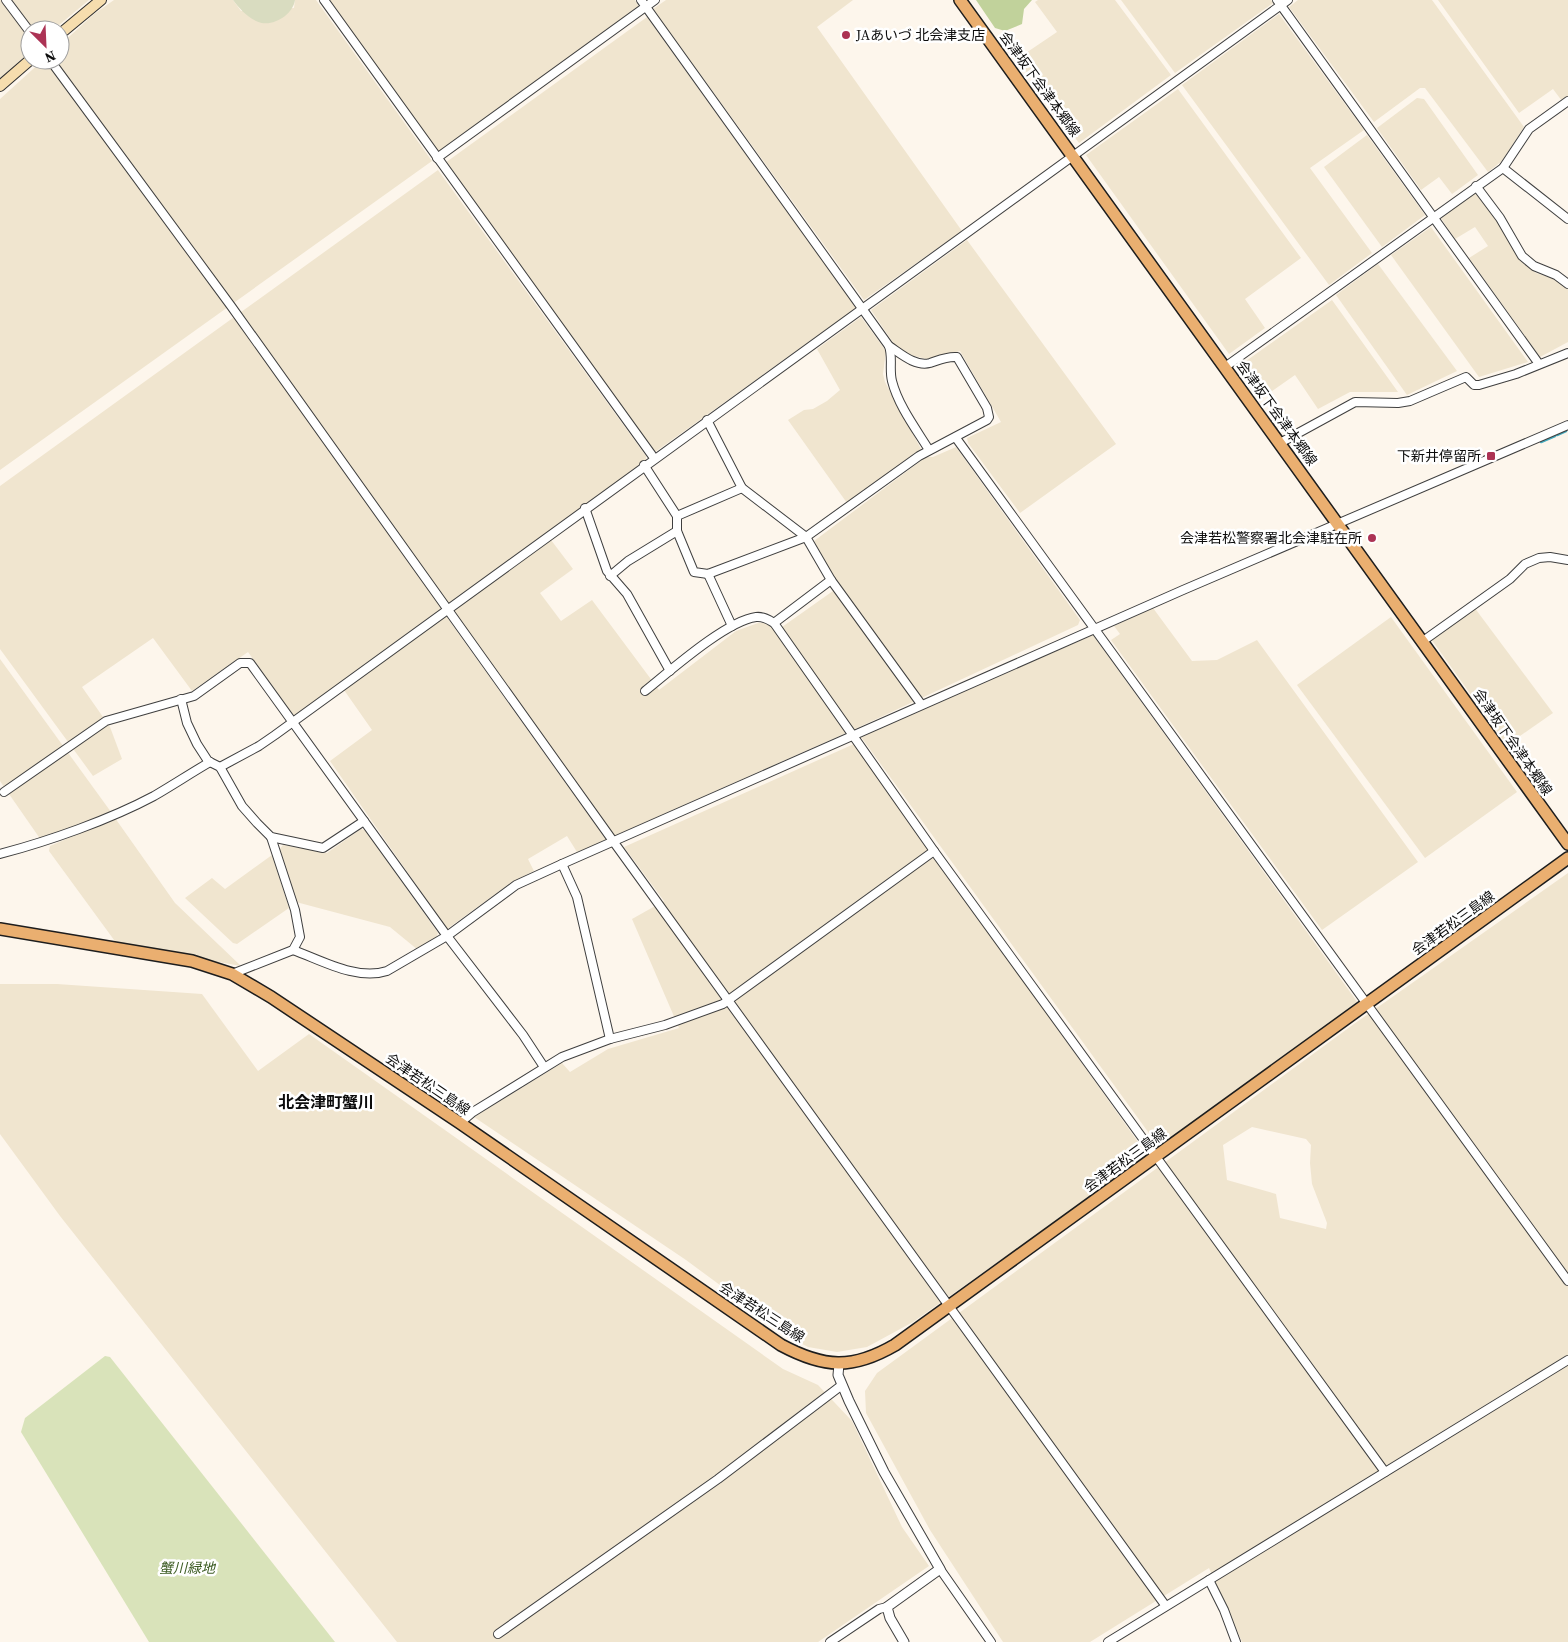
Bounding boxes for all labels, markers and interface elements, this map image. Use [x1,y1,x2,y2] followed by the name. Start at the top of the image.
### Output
[20,20,70,70] north arrow
[855,25,985,45] place label: JAあいづ 北会津支店
[995,27,1085,141] street label: 会津坂下会津本郷線
[840,29,852,41] marker: JAあいづ 北会津支店
[42,46,59,68] text: N
[1232,356,1322,470] street label: 会津坂下会津本郷線
[1397,446,1481,466] place label: 下新井停留所
[1485,450,1497,462] marker: 下新井停留所
[1180,528,1362,548] place label: 会津若松警察署北会津駐在所
[1366,532,1378,544] marker: 会津若松警察署北会津駐在所
[1469,685,1557,799] street label: 会津坂下会津本郷線
[1407,886,1499,960] street label: 会津若松三島線
[382,1048,474,1120] street label: 会津若松三島線
[278,1091,374,1113] district label: 北会津町蟹川
[1079,1123,1171,1197] street label: 会津若松三島線
[715,1277,809,1347] street label: 会津若松三島線
[159,1558,217,1578] park label: 蟹川緑地

